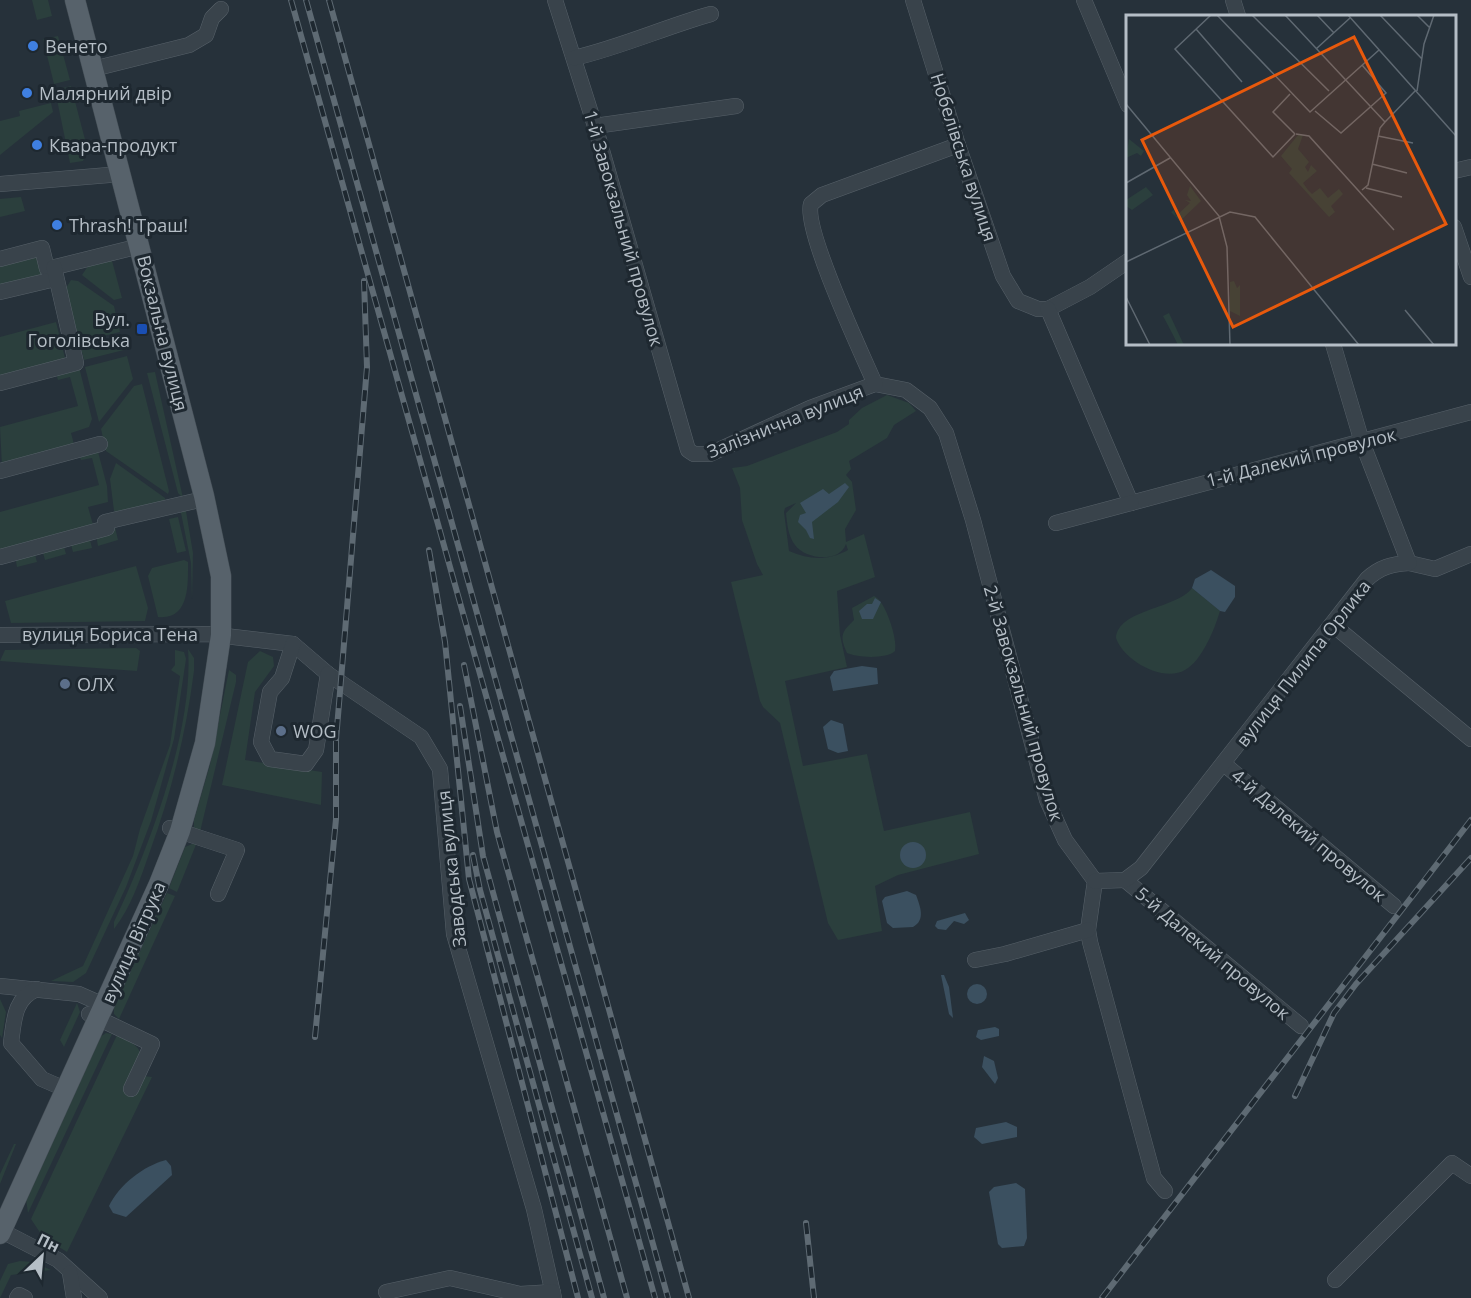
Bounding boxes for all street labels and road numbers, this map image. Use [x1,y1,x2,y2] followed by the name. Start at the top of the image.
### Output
[925,70,1003,244] street label: Нобелівська вулиця
[579,107,669,350] street label: 1-й Завокзальний провулок
[132,253,194,413] street label: Вокзальна вулиця
[703,379,867,463] street label: Залізнична вулиця
[1204,422,1399,492] street label: 1-й Далекий провулок
[1230,575,1376,751] street label: вулиця Пилипа Орлика
[979,582,1069,825] street label: 2-й Завокзальний провулок
[22,622,198,646] street label: вулиця Бориса Тена
[1227,763,1392,907] street label: 4-й Далекий провулок
[431,789,471,949] street label: Заводська вулиця
[95,877,171,1007] street label: вулиця Вітрука
[1131,881,1296,1025] street label: 5-й Далекий провулок

